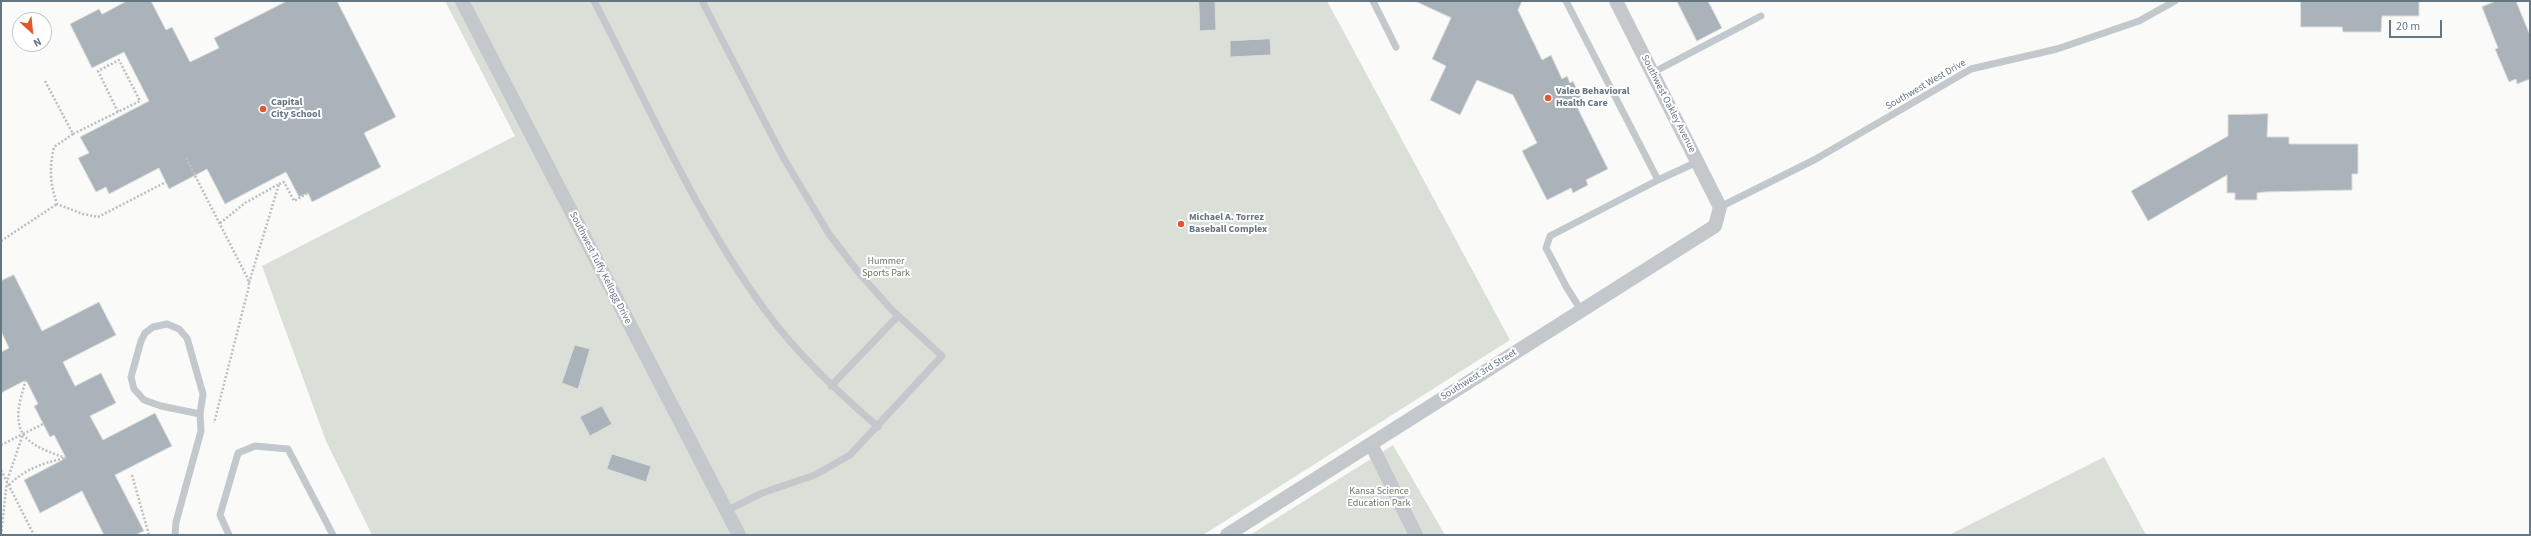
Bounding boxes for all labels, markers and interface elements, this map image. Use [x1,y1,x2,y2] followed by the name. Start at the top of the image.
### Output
[12,12,52,52] north arrow
[2391,12,2444,38] scale bar
[2396,18,2420,35] text: 20 m
[31,34,44,51] text: N
[1638,53,1698,155] street label: Southwest Oakley Avenue
[1884,57,1968,113] street label: Southwest West Drive
[1556,86,1630,110] place label: Valeo Behavioral Health Care
[1543,93,1553,103] marker: Valeo Behavioral Health Care
[271,97,321,120] place label: Capital City School
[258,104,268,114] marker: Capital City School
[566,210,634,326] street label: Southwest Tuffy Kellogg Drive
[1189,212,1267,236] place label: Michael A. Torrez Baseball Complex
[1176,219,1186,229] marker: Michael A. Torrez Baseball Complex
[862,256,910,280] park label: Hummer Sports Park
[1439,347,1519,403] street label: Southwest 3rd Street
[1348,486,1410,510] park label: Kansa Science Education Park

